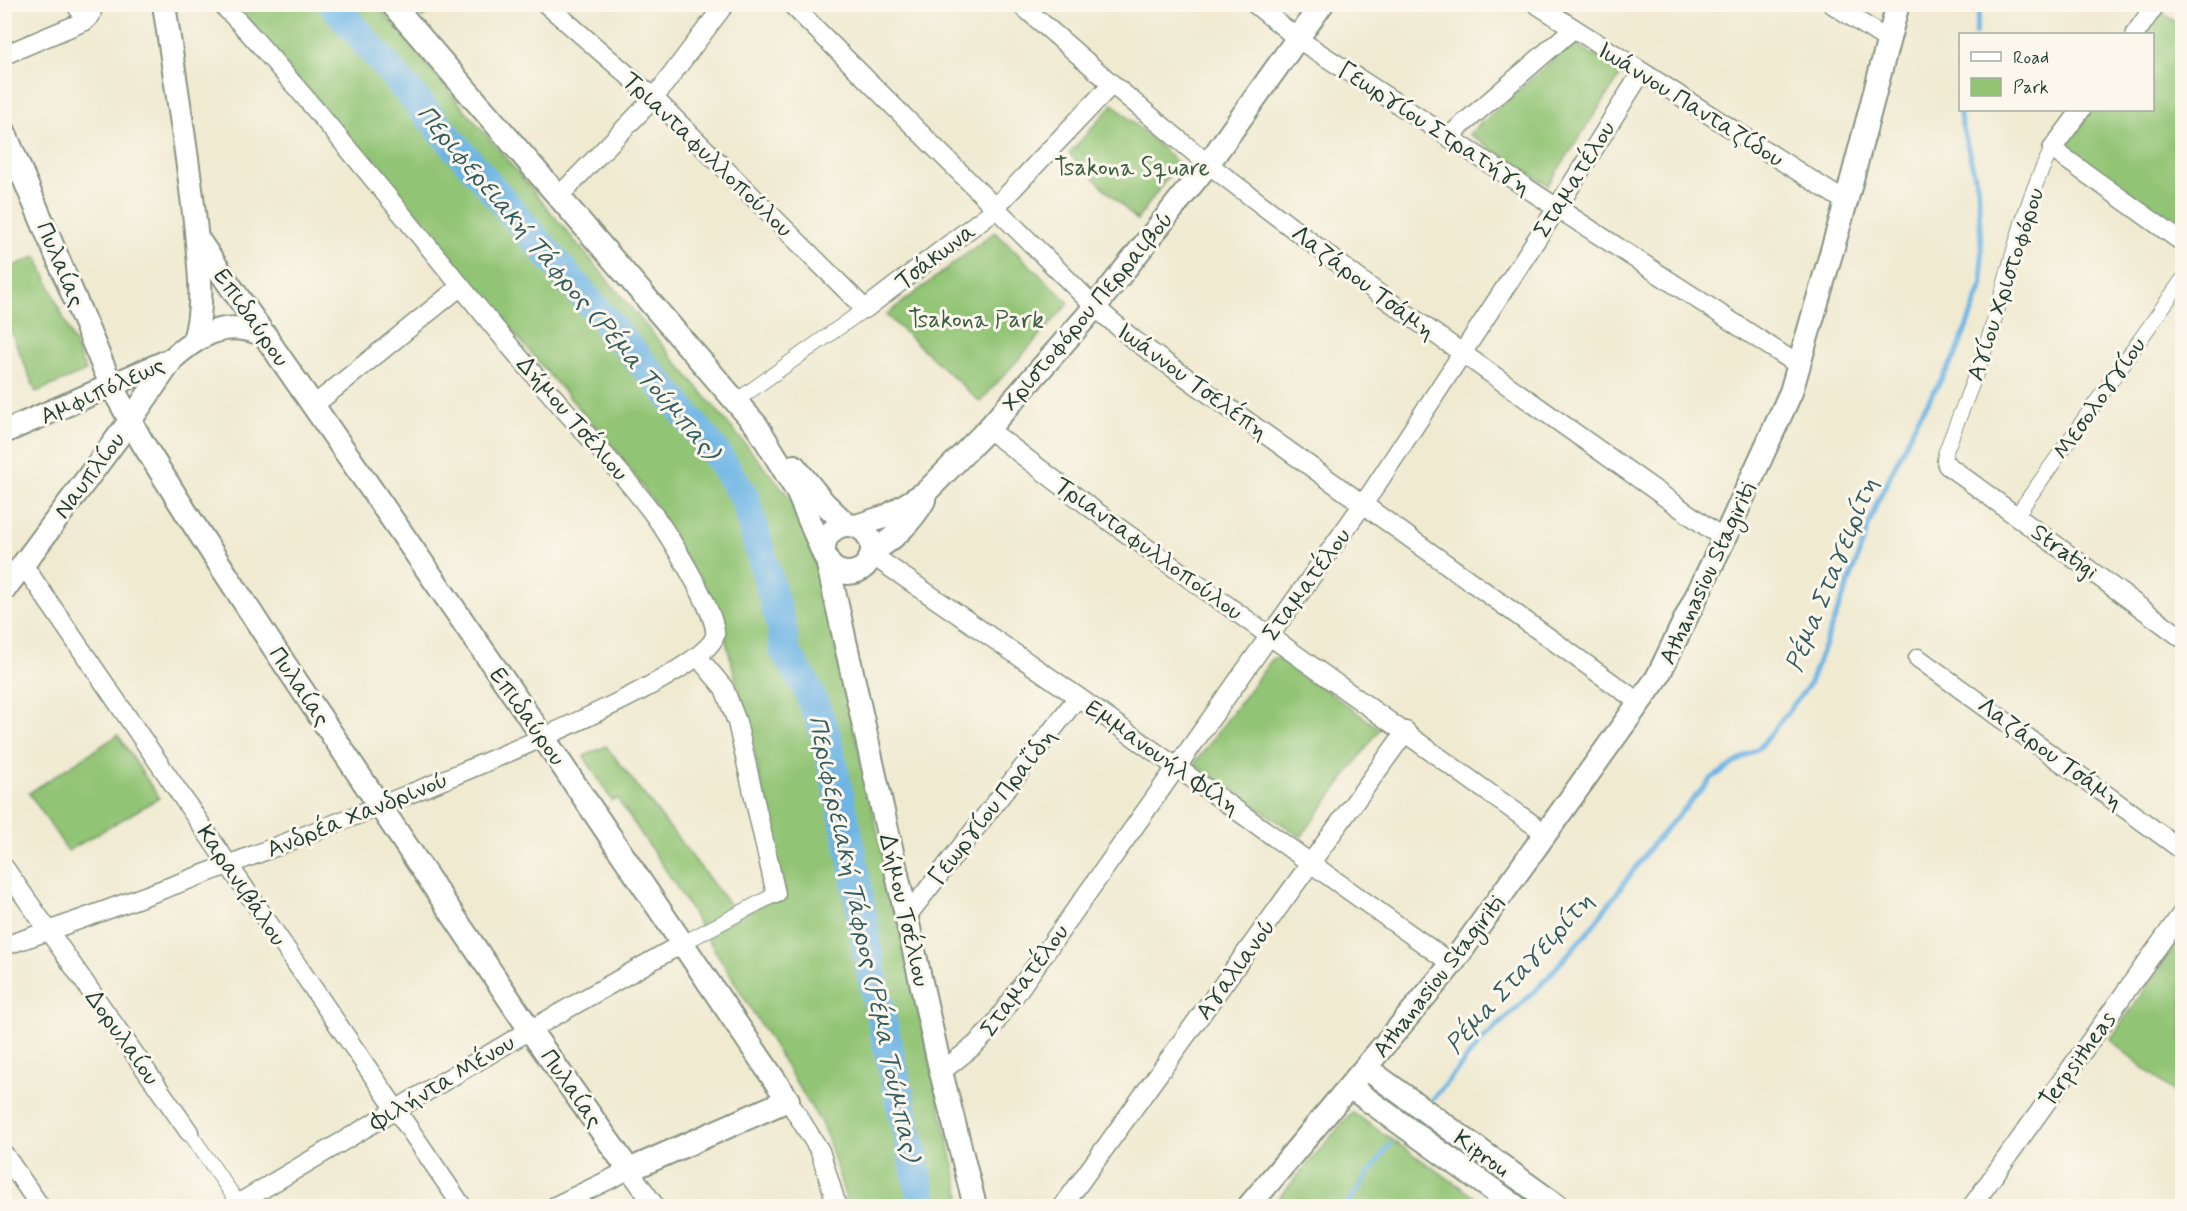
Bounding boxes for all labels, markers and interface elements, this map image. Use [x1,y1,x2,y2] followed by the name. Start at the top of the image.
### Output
[1959,33,2154,111] legend
[1591,35,1789,175] street label: Ιωάννου Πανταζίδου
[2013,46,2049,70] text: Road
[1332,55,1537,203] street label: Γεωργίου Στρατήγη
[615,66,799,245] street label: Τριανταφυλλοπούλου
[2013,76,2049,100] text: Park
[409,98,729,470] water label: Περιφερειακή Τάφρος (Ρέμα Τούμπας)
[1526,115,1624,244] street label: Σταματέλου
[1054,153,1210,184] park label: Tsakona Square
[1961,184,2052,385] street label: Αγίου Χριστοφόρου
[995,205,1181,419] street label: Χριστοφόρου Περραιβού
[28,217,91,312] street label: Πυλαίας
[889,217,983,298] street label: Τσάκωνα
[1285,219,1442,348] street label: Λαζάρου Τσάμη
[206,263,296,373] street label: Επιδαύρου
[908,305,1044,336] park label: Tsakona Park
[1110,316,1275,448] street label: Ιωάννου Τσελέπη
[2047,331,2154,466] street label: Μεσολογγίου
[509,349,636,488] street label: Δήμου Τσέλιου
[35,350,170,433] street label: Αμφιπόλεως
[47,426,133,526] street label: Ναυπλίου
[1048,470,1249,628] street label: Τριανταφυλλοπούλου
[1777,472,1887,677] water label: Ρέμα Σταγειρίτη
[1652,477,1766,671] street label: Athanasiou Stagiriti
[2024,517,2104,587] street label: Stratigi
[1255,522,1359,647] street label: Σταματέλου
[261,641,337,733] street label: Πυλαίας
[482,662,572,772] street label: Επιδαύρου
[1971,691,2129,818] street label: Λαζάρου Τσάμη
[1079,693,1246,823] street label: Εμμανουήλ Φίλη
[799,713,928,1167] water label: Περιφερειακή Τάφρος (Ρέμα Τούμπας)
[922,722,1064,892] street label: Γεωργίου Πραΐδη
[262,764,453,866] street label: Ανδρέα Χανδρινού
[189,819,293,953] street label: Καρανιβάλου
[871,831,937,990] street label: Δήμου Τσέλιου
[1438,884,1602,1062] water label: Ρέμα Σταγειρίτη
[1366,889,1514,1066] street label: Athanasiou Stagiriti
[1189,913,1283,1027] street label: Αγαλιανού
[973,918,1077,1043] street label: Σταματέλου
[77,984,166,1092] street label: Δορυλαίου
[2033,1005,2124,1114] street label: Terpsitheas
[363,1027,521,1139] street label: Φιλήντα Μένου
[532,1043,609,1134] street label: Πυλαίας
[1447,1123,1516,1185] street label: Kiprou

